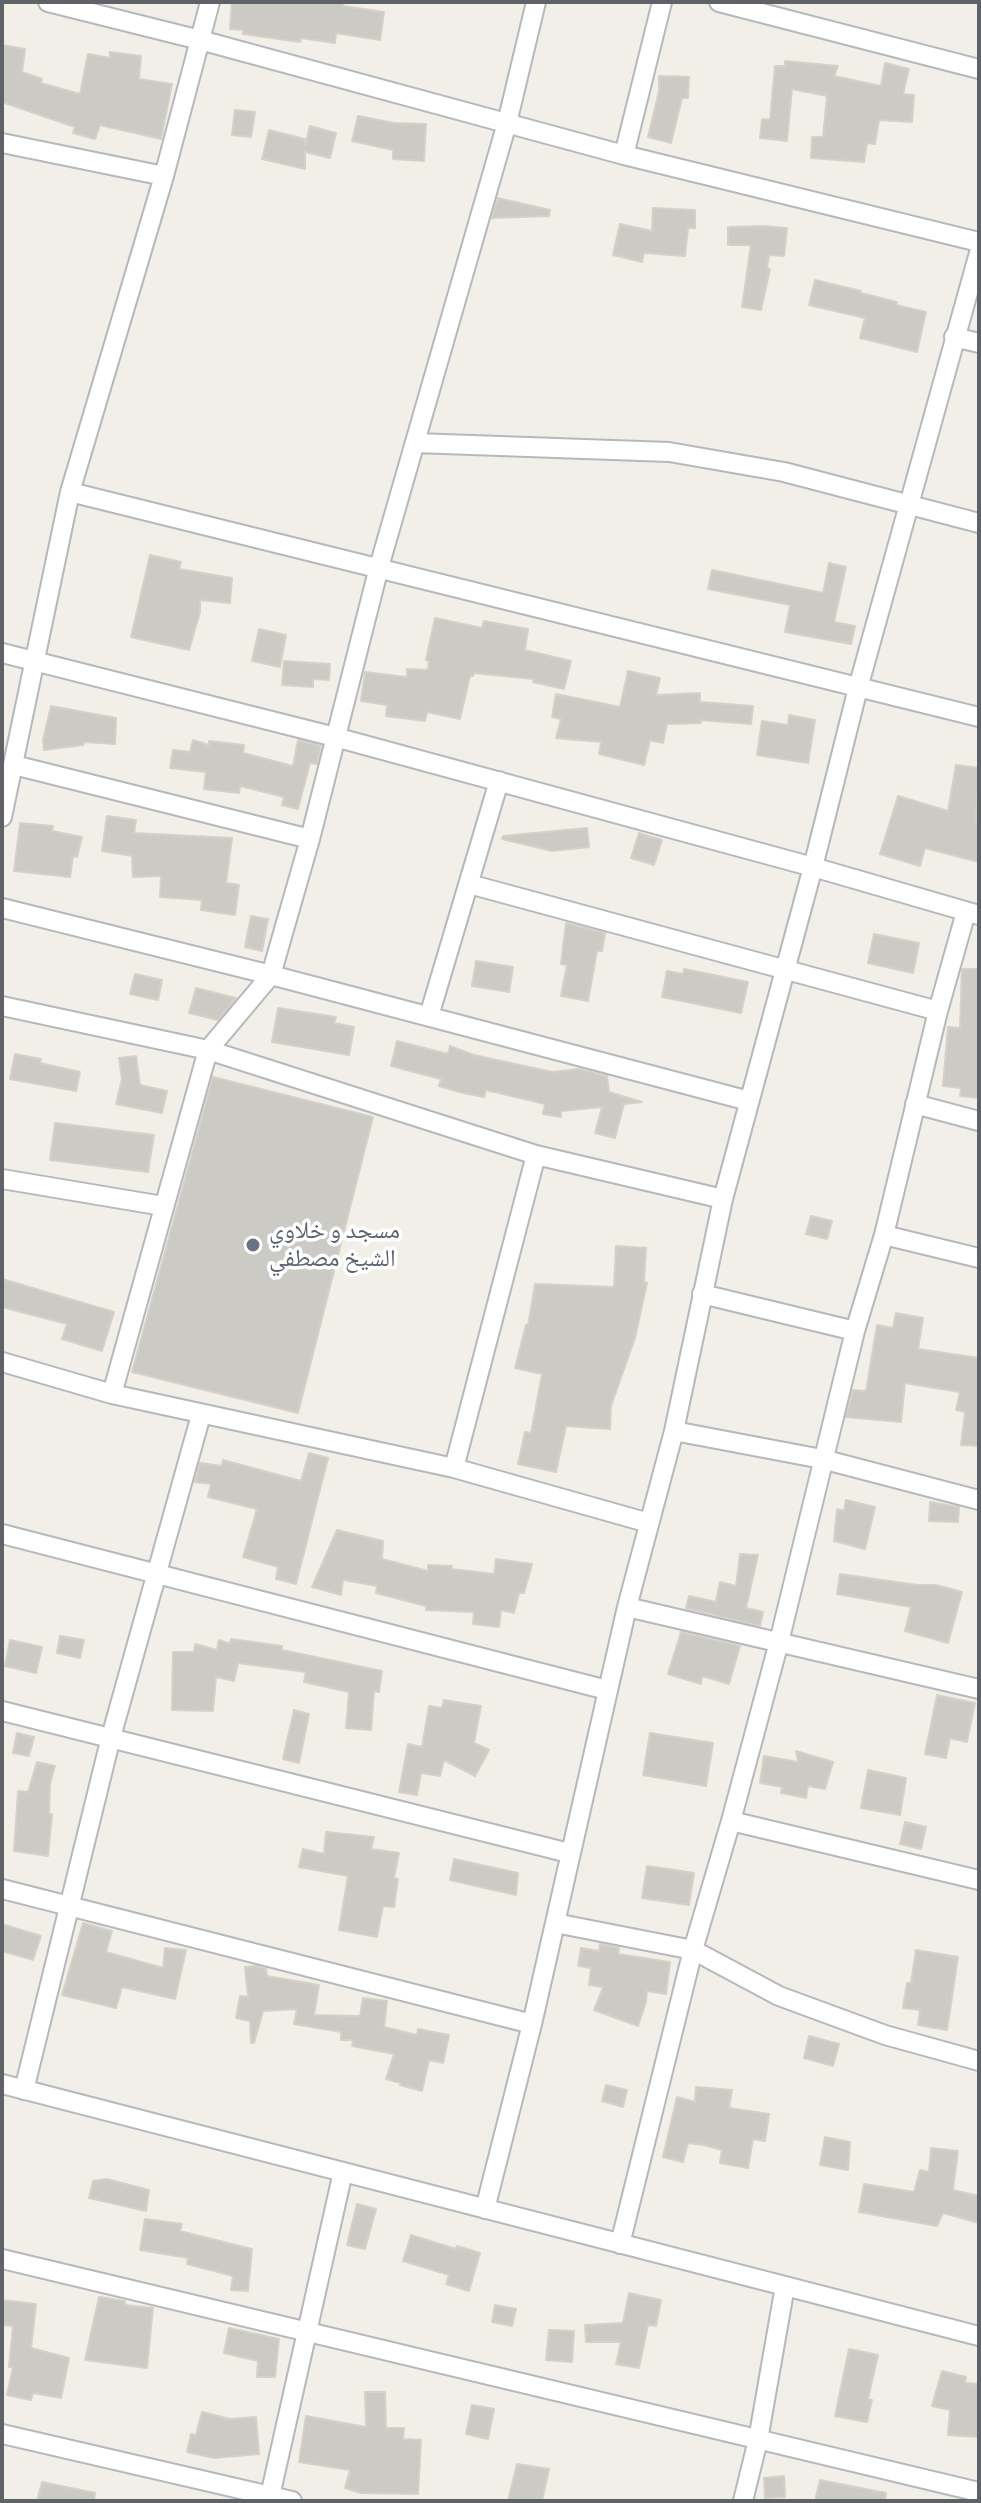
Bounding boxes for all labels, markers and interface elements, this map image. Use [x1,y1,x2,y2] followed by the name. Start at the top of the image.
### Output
[269,1217,400,1273] place label: مسجد و خلاوي الشيخ مصطفي
[244,1236,262,1254] marker: مسجد و خلاوي الشيخ مصطفي

